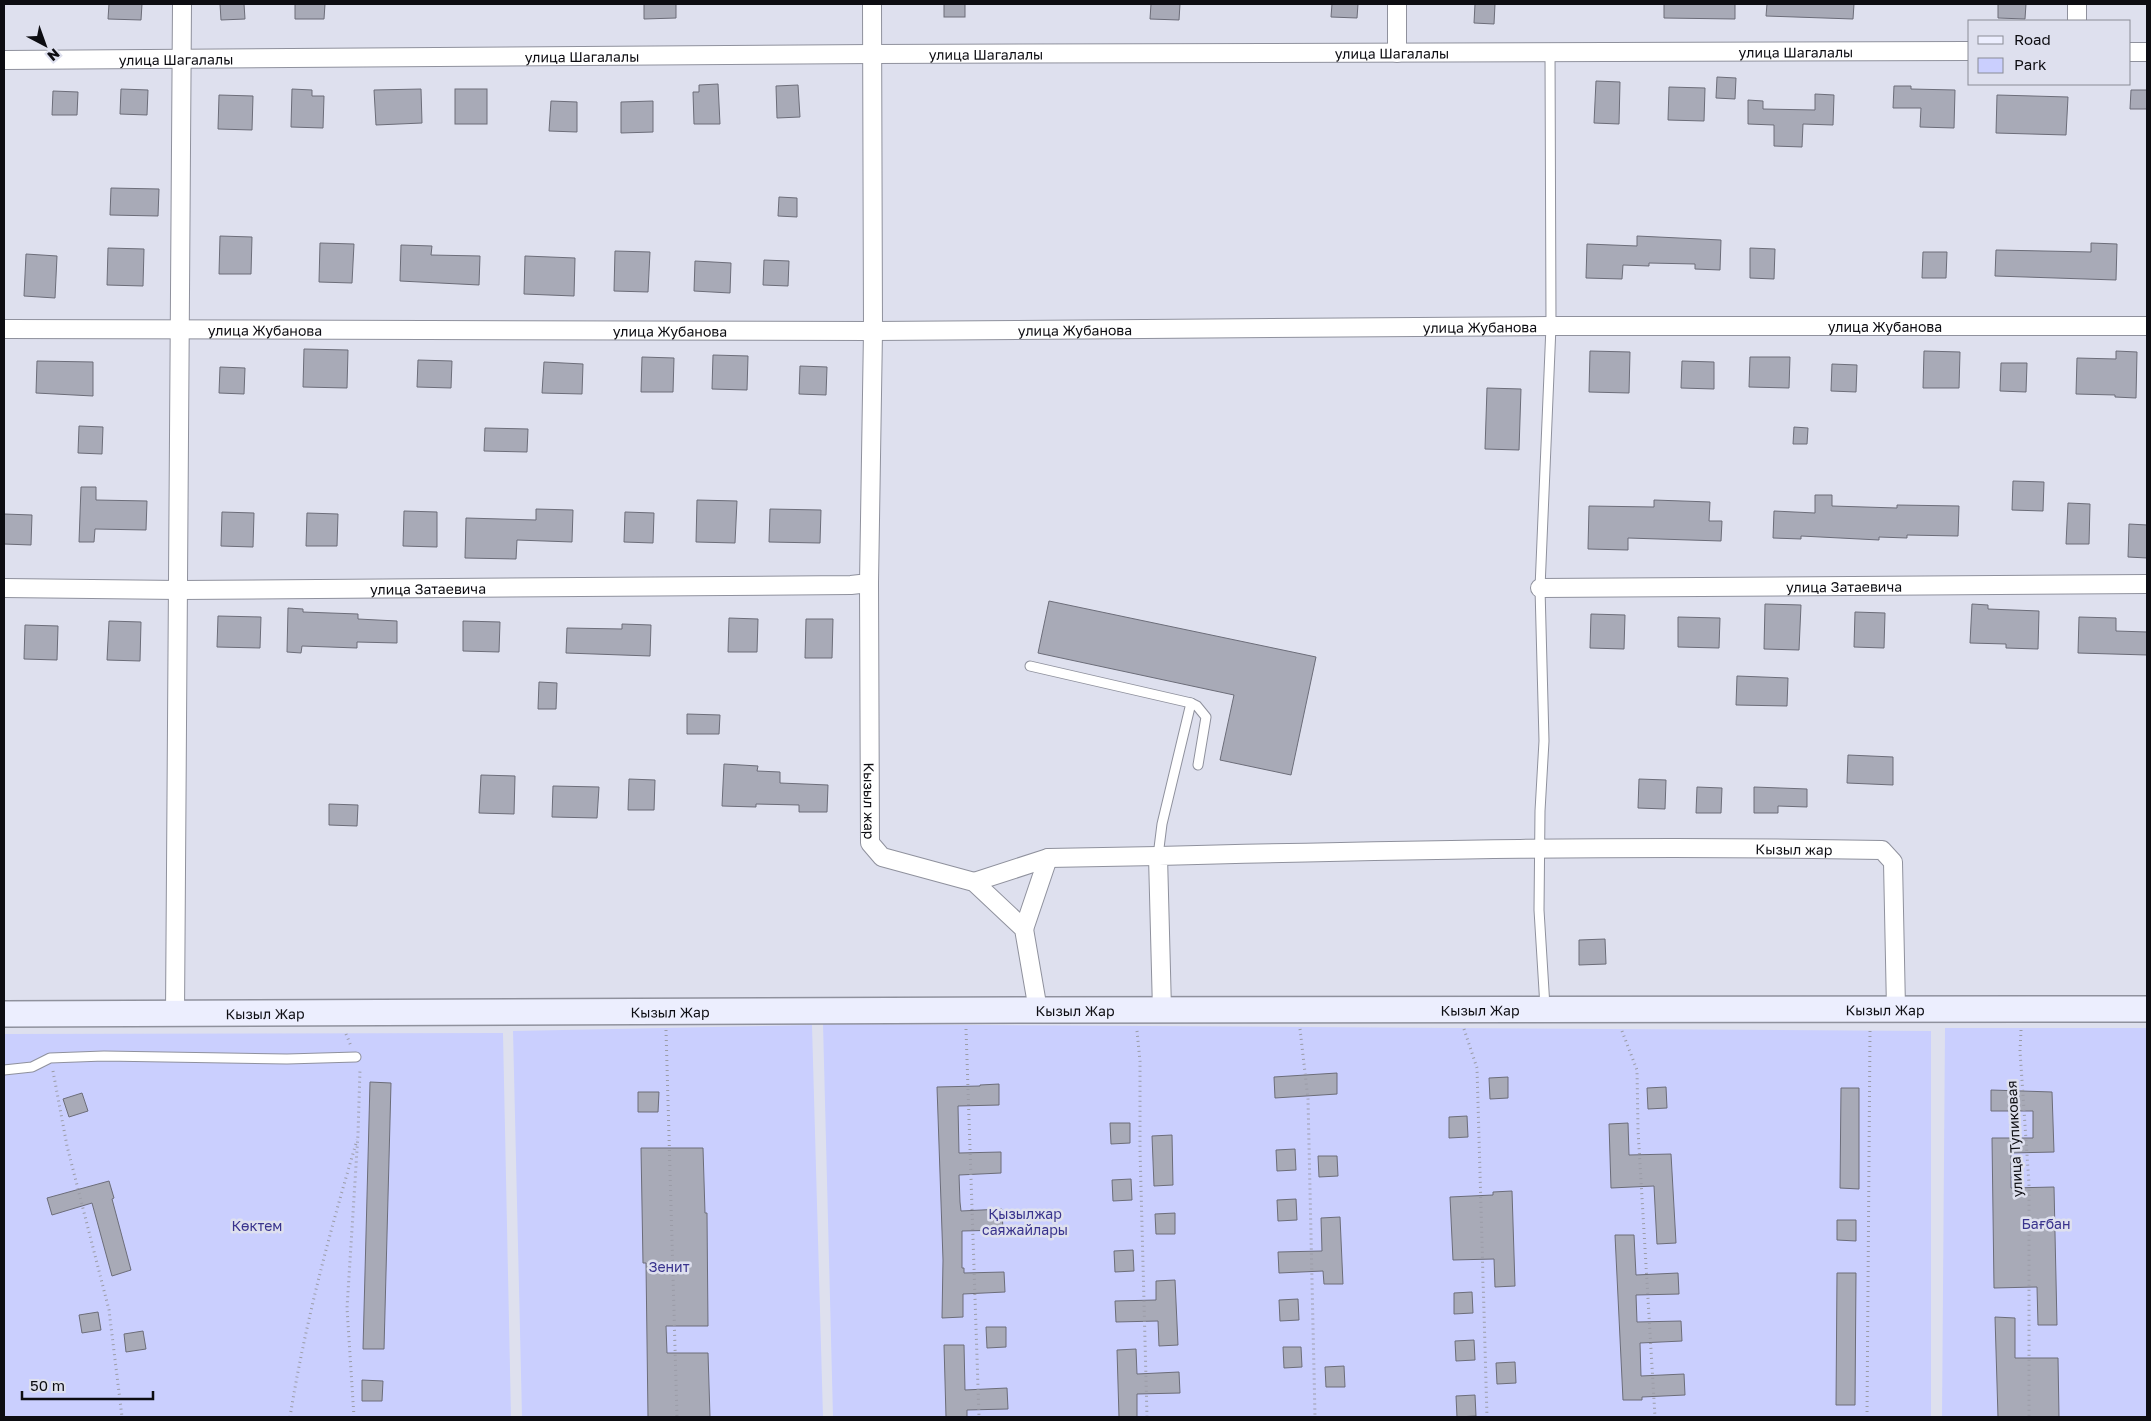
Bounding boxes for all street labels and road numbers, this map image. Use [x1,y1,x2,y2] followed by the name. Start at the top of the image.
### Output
[1739,43,1853,60] street label: улица Шагалалы
[1335,44,1449,61] street label: улица Шагалалы
[929,45,1043,62] street label: улица Шагалалы
[525,47,639,65] street label: улица Шагалалы
[119,50,233,68] street label: улица Шагалалы
[1423,318,1537,335] street label: улица Жубанова
[1828,318,1942,335] street label: улица Жубанова
[208,321,322,338] street label: улица Жубанова
[1018,321,1132,338] street label: улица Жубанова
[613,322,727,339] street label: улица Жубанова
[1786,577,1902,595] street label: улица Затаевича
[370,579,486,597] street label: улица Затаевича
[861,762,878,840] street label: Кызыл жар
[1755,840,1832,858] street label: Кызыл жар
[1035,1001,1115,1019] street label: Кызыл Жар
[1440,1001,1520,1018] street label: Кызыл Жар
[1845,1001,1925,1018] street label: Кызыл Жар
[630,1003,710,1020] street label: Кызыл Жар
[225,1004,305,1022] street label: Кызыл Жар
[2002,1080,2026,1198] street label: улица Тупиковая

